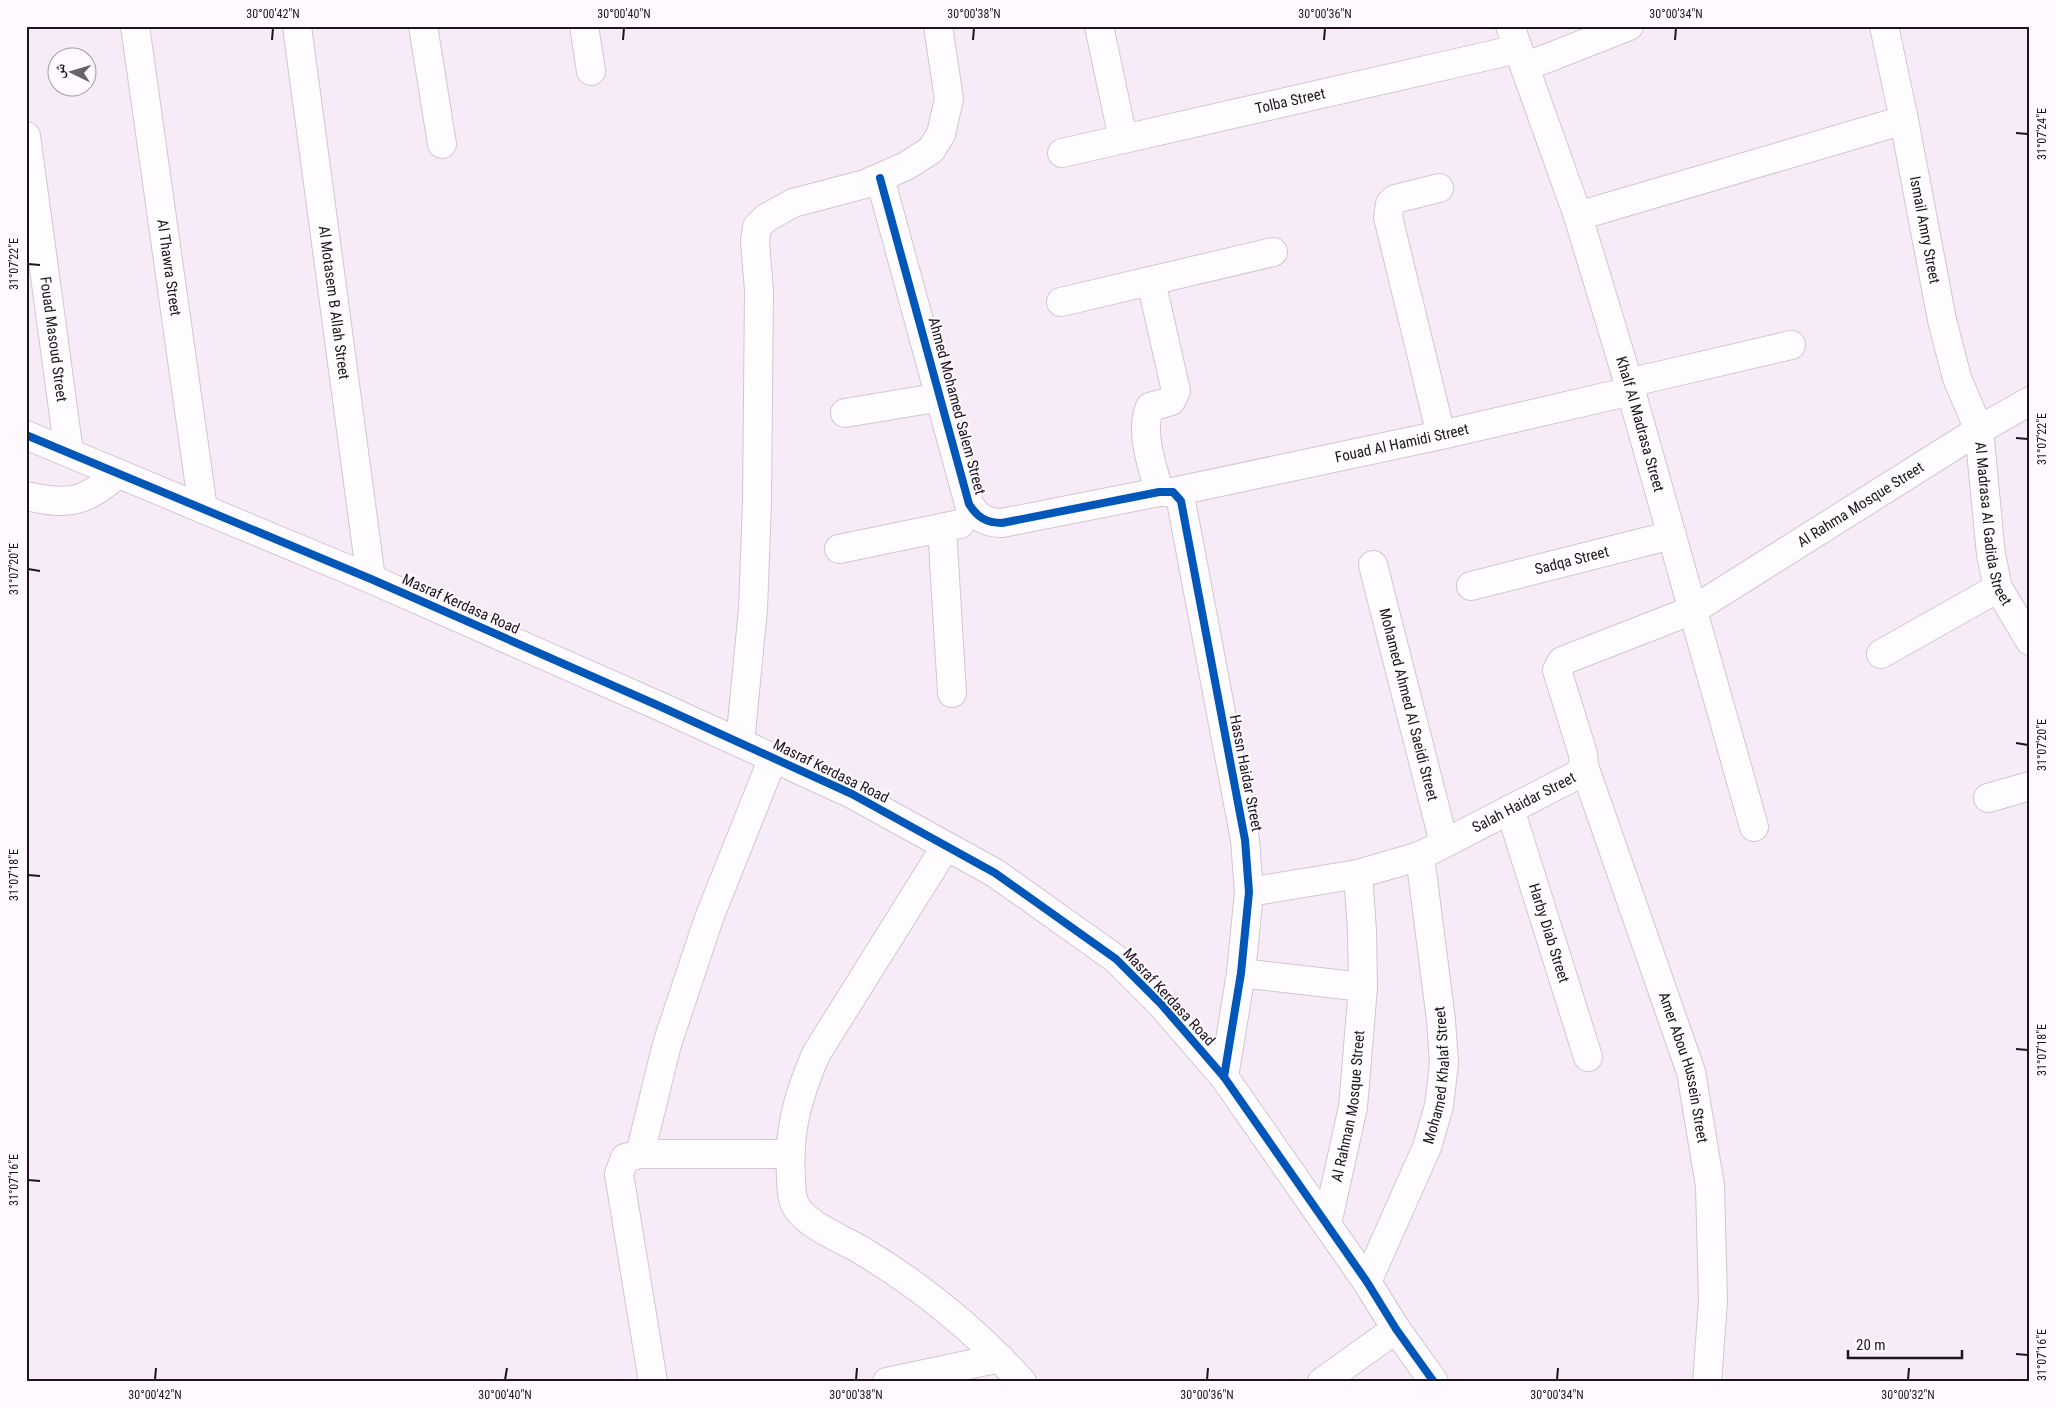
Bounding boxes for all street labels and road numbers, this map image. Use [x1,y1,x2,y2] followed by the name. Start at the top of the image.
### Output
[1253,84,1327,118] street label: Tolba Street
[1906,175,1944,285] street label: Ismail Amry Street
[153,218,185,317] street label: Al Thawra Street
[315,225,353,381] street label: Al Motasem B Allah Street
[36,275,71,403] street label: Fouad Masoud Street
[925,315,989,497] street label: Ahmed Mohamed Salem Street
[1612,354,1668,494] street label: Khalf Al Madrasa Street
[1333,420,1470,466] street label: Fouad Al Hamidi Street
[1971,441,2015,609] street label: Al Madrasa Al Gadida Street
[1794,458,1927,551] street label: Al Rahma Mosque Street
[1533,542,1611,578] street label: Sadqa Street
[399,570,523,638] street label: Masraf Kerdasa Road
[1375,606,1442,803] street label: Mohamed Ahmed Al Saeidi Street
[1226,713,1266,833] street label: Hassn Haidar Street
[770,735,892,807] street label: Masraf Kerdasa Road
[1469,768,1579,837] street label: Salah Haidar Street
[1525,881,1573,985] street label: Harby Diab Street
[1119,945,1219,1049] street label: Masraf Kerdasa Road
[1655,990,1712,1144] street label: Amer Abou Hussein Street
[1419,1005,1453,1146] street label: Mohamed Khalaf Street
[1328,1030,1368,1184] street label: Al Rahman Mosque Street

